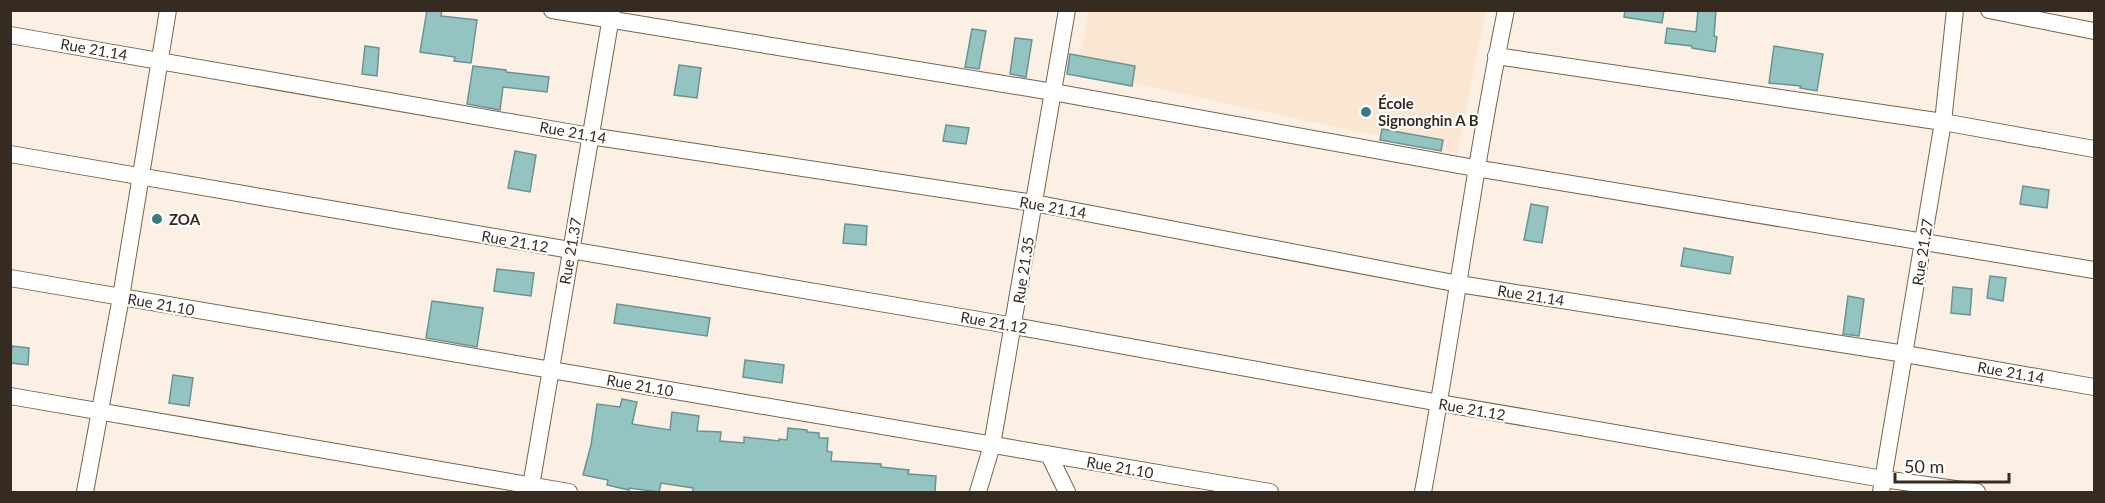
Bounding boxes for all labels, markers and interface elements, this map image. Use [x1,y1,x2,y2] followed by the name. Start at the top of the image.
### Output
[59,34,129,64] street label: Rue 21.14
[1378,94,1479,129] place label: École Signonghin A B
[1359,105,1373,119] marker: École Signonghin A B
[538,117,608,147] street label: Rue 21.14
[1018,192,1088,222] street label: Rue 21.14
[169,210,201,228] place label: ZOA
[150,212,164,226] marker: ZOA
[555,216,585,286] street label: Rue 21.37
[1908,217,1936,287] street label: Rue 21.27
[480,226,550,256] street label: Rue 21.12
[1009,235,1037,305] street label: Rue 21.35
[1496,281,1566,309] street label: Rue 21.14
[126,289,196,319] street label: Rue 21.10
[959,307,1029,337] street label: Rue 21.12
[1976,357,2046,387] street label: Rue 21.14
[605,370,675,400] street label: Rue 21.10
[1437,394,1507,424] street label: Rue 21.12
[1895,446,2009,484] scale bar
[1085,452,1155,482] street label: Rue 21.10
[1904,455,1944,477] text: 50 m

